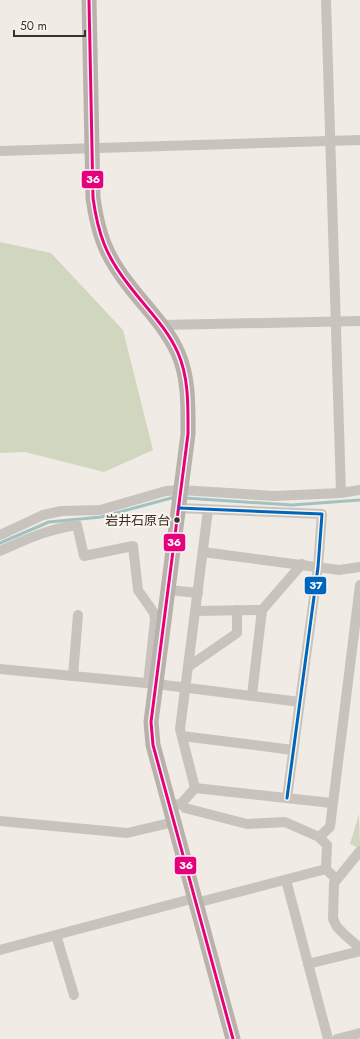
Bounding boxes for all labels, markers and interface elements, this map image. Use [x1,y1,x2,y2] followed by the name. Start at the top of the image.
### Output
[14,12,85,38] scale bar
[20,17,47,35] text: 50 m
[81,170,104,189] line badge: 36
[86,171,100,187] text: 36
[105,511,170,530] place label: 岩井石原台
[172,515,182,525] marker: 岩井石原台
[163,533,186,552] line badge: 36
[167,534,181,550] text: 36
[304,576,327,595] line badge: 37
[309,577,323,593] text: 37
[174,856,197,875] line badge: 36
[179,857,193,873] text: 36

